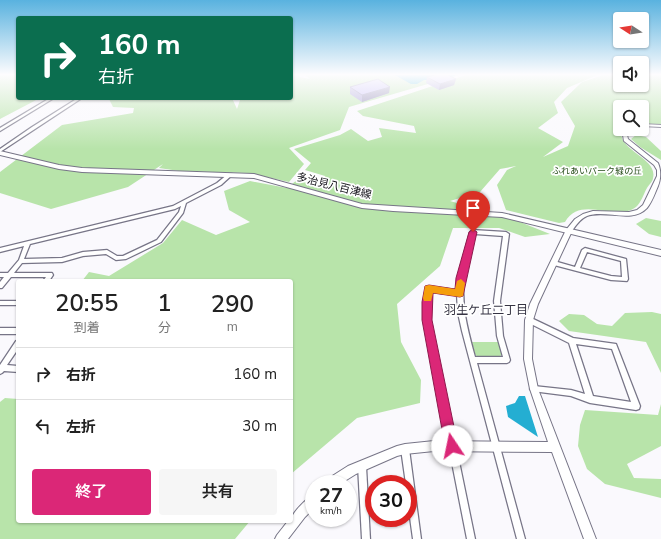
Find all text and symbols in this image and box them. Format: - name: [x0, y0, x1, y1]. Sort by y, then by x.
- north arrow: [613, 12, 649, 48]
- map controls: [613, 12, 649, 136]
- text: 160 m: [98, 26, 181, 64]
- icon: right: [32, 32, 84, 84]
- button: sound: [613, 56, 649, 92]
- text: 右折: [98, 65, 134, 89]
- button: search: [613, 100, 649, 136]
- park label: ふれあいパーク緑の丘: [552, 165, 642, 177]
- street label: 多治見八百津線: [295, 169, 373, 203]
- pin: [456, 191, 490, 232]
- icon: arrive: [462, 197, 484, 219]
- text: 20:55: [55, 287, 118, 319]
- text: 1: [157, 287, 172, 319]
- text: 290: [211, 288, 254, 320]
- district label: 羽生ケ丘二丁目: [444, 302, 528, 318]
- text: m: [227, 318, 238, 336]
- text: 到着: [74, 319, 100, 337]
- text: 分: [158, 319, 171, 337]
- icon: right: [32, 363, 54, 385]
- text: 160 m: [233, 364, 277, 384]
- text: 右折: [66, 365, 96, 385]
- icon: left: [32, 415, 54, 437]
- text: 30 m: [242, 416, 277, 436]
- text: 左折: [66, 417, 96, 437]
- position arrow: [431, 425, 473, 467]
- button: 終了: [32, 469, 151, 515]
- button: 共有: [159, 469, 277, 515]
- speed limit sign: 30: [365, 475, 417, 527]
- text: 27: [319, 482, 343, 509]
- text: km/h: [320, 504, 342, 518]

